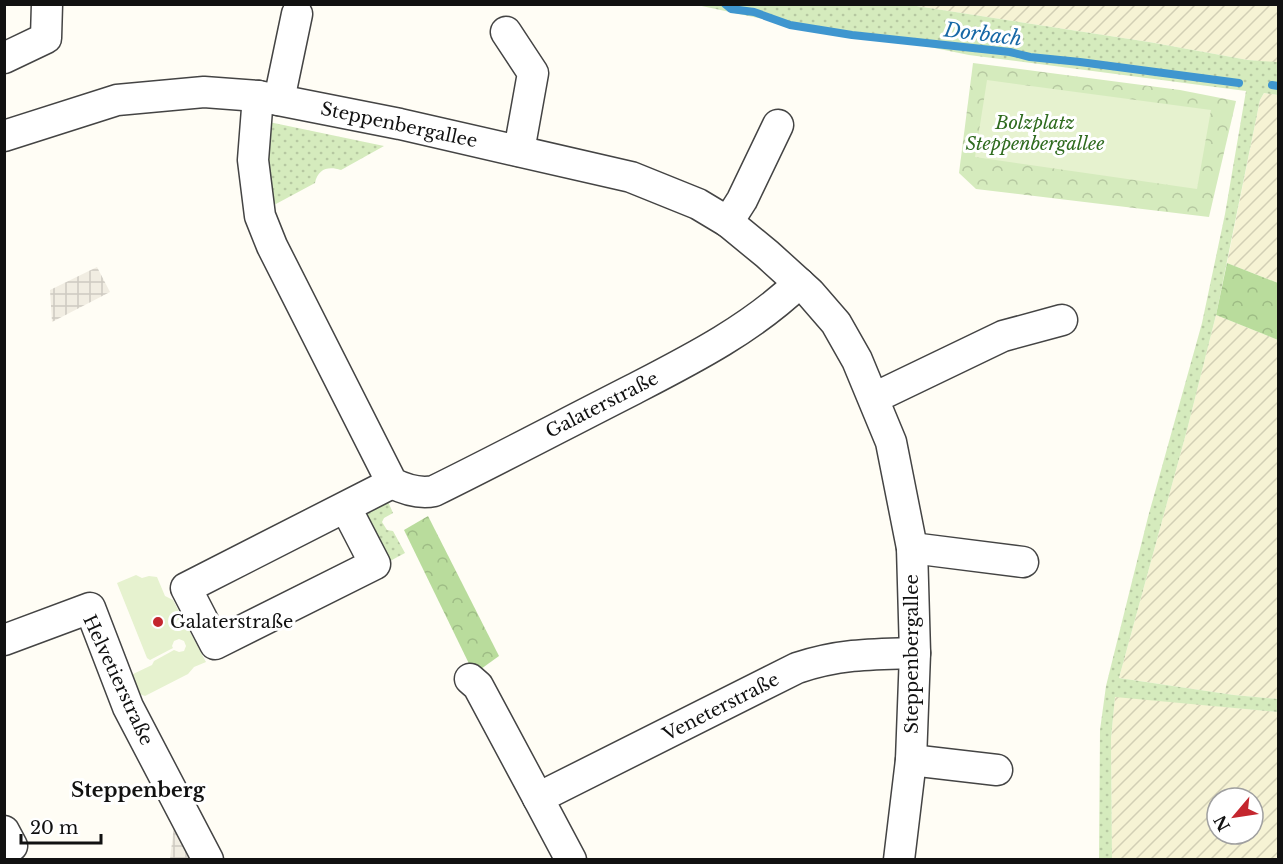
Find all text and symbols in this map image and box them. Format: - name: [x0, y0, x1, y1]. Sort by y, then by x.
- water label: Dorbach: [942, 17, 1023, 51]
- street label: Steppenbergallee: [319, 98, 479, 152]
- park label: Bolzplatz Steppenbergallee: [966, 112, 1104, 155]
- street label: Galaterstraße: [542, 367, 662, 443]
- street label: Steppenbergallee: [901, 574, 923, 734]
- street label: Helvetierstraße: [78, 611, 158, 749]
- place label: Galaterstraße: [170, 611, 293, 633]
- marker: Galaterstraße: [151, 615, 165, 629]
- street label: Veneterstraße: [658, 668, 783, 746]
- district label: Steppenberg: [71, 778, 206, 802]
- north arrow: [1205, 786, 1265, 846]
- scale bar: [21, 807, 100, 845]
- text: N: [1209, 812, 1234, 835]
- text: 20 m: [30, 817, 78, 839]

